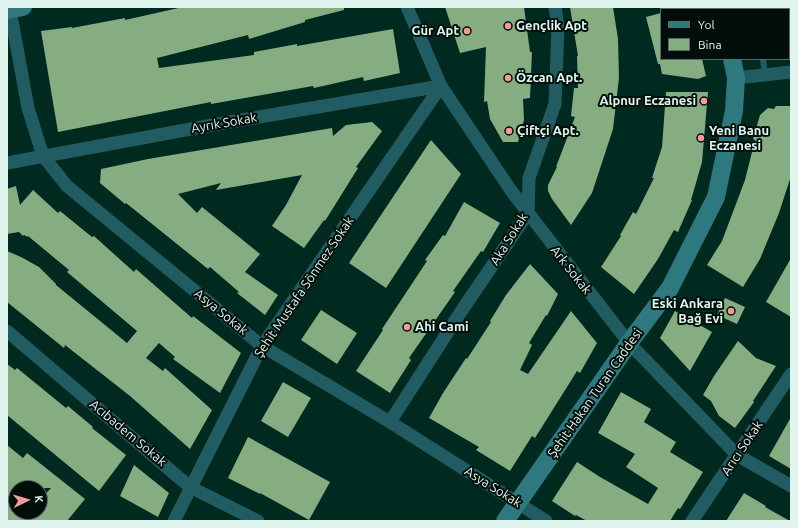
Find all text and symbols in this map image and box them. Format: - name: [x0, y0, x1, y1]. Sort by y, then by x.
- legend: [660, 8, 790, 60]
- place label: Gençlik Apt: [516, 18, 587, 34]
- text: Yol: [698, 18, 715, 31]
- marker: Gençlik Apt: [503, 21, 513, 31]
- place label: Gür Apt: [411, 23, 459, 39]
- marker: Gür Apt: [462, 26, 472, 36]
- text: Bina: [698, 38, 722, 51]
- place label: Özcan Apt.: [516, 70, 582, 86]
- marker: Özcan Apt.: [503, 73, 513, 83]
- place label: Alpnur Eczanesi: [599, 93, 696, 109]
- marker: Alpnur Eczanesi: [699, 96, 709, 106]
- street label: Ayrık Sokak: [190, 110, 258, 136]
- place label: Çiftçi Apt.: [517, 123, 579, 139]
- place label: Yeni Banu Eczanesi: [709, 123, 769, 154]
- marker: Çiftçi Apt.: [504, 126, 514, 136]
- marker: Yeni Banu Eczanesi: [696, 133, 706, 143]
- street label: Aka Sokak: [487, 210, 531, 268]
- street label: Şehit Mustafa Sönmez Sokak: [251, 214, 357, 360]
- street label: Ark Sokak: [547, 243, 595, 297]
- street label: Asya Sokak: [191, 286, 251, 338]
- place label: Eski Ankara Bağ Evi: [652, 296, 723, 327]
- marker: Eski Ankara Bağ Evi: [726, 306, 736, 316]
- place label: Ahi Cami: [415, 319, 469, 335]
- marker: Ahi Cami: [402, 322, 412, 332]
- street label: Şehit Hakan Turan Caddesi: [544, 325, 646, 461]
- street label: Acıbadem Sokak: [87, 396, 169, 470]
- street label: Arıcı Sokak: [718, 418, 766, 478]
- street label: Asya Sokak: [462, 463, 524, 511]
- north arrow: [8, 480, 48, 520]
- text: K: [33, 495, 45, 503]

